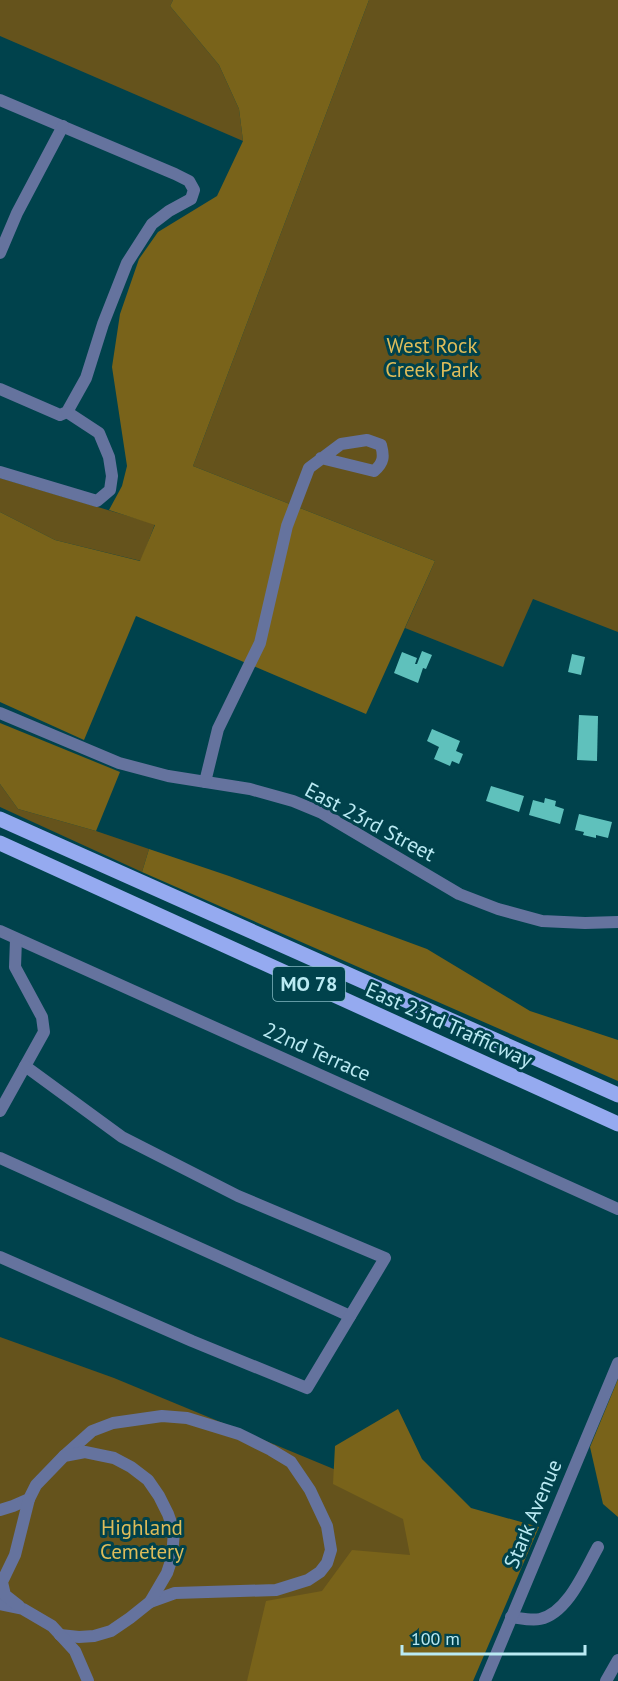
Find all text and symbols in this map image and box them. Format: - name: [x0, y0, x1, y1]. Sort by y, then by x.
- park label: West Rock Creek Park: [385, 332, 479, 383]
- street label: East 23rd Street: [300, 776, 440, 867]
- road number: MO 78: [273, 967, 345, 1001]
- street label: East 23rd Trafficway: [362, 976, 537, 1074]
- street label: 22nd Terrace: [259, 1016, 375, 1087]
- street label: Stark Avenue: [497, 1455, 568, 1572]
- park label: Highland Cemetery: [100, 1514, 184, 1565]
- scale bar: [402, 1618, 585, 1656]
- text: 100 m: [411, 1627, 460, 1650]

